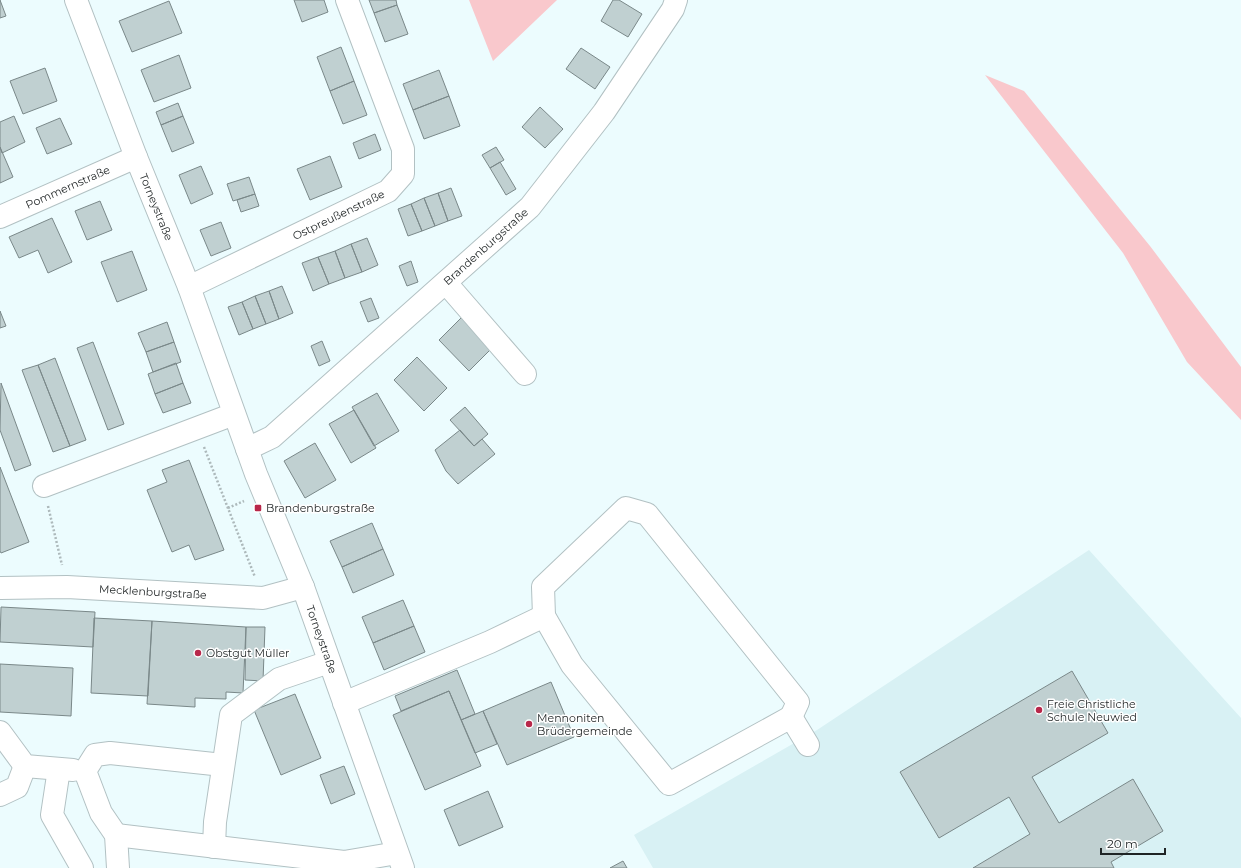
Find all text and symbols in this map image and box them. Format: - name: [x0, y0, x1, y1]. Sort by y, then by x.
- street label: Pommernstraße: [23, 162, 112, 212]
- street label: Torneystraße: [136, 171, 176, 243]
- street label: Ostpreußenstraße: [290, 187, 387, 243]
- street label: Brandenburgstraße: [440, 205, 531, 288]
- place label: Brandenburgstraße: [266, 501, 375, 515]
- marker: Brandenburgstraße: [253, 503, 263, 513]
- street label: Mecklenburgstraße: [99, 582, 207, 602]
- street label: Torneystraße: [303, 603, 340, 676]
- place label: Obstgut Müller: [206, 646, 289, 660]
- marker: Obstgut Müller: [193, 648, 203, 658]
- place label: Freie Christliche Schule Neuwied: [1047, 697, 1137, 724]
- marker: Freie Christliche Schule Neuwied: [1034, 705, 1044, 715]
- place label: Mennoniten Brüdergemeinde: [537, 711, 633, 738]
- marker: Mennoniten Brüdergemeinde: [524, 719, 534, 729]
- scale bar: [1101, 830, 1165, 856]
- text: 20 m: [1107, 836, 1138, 851]

